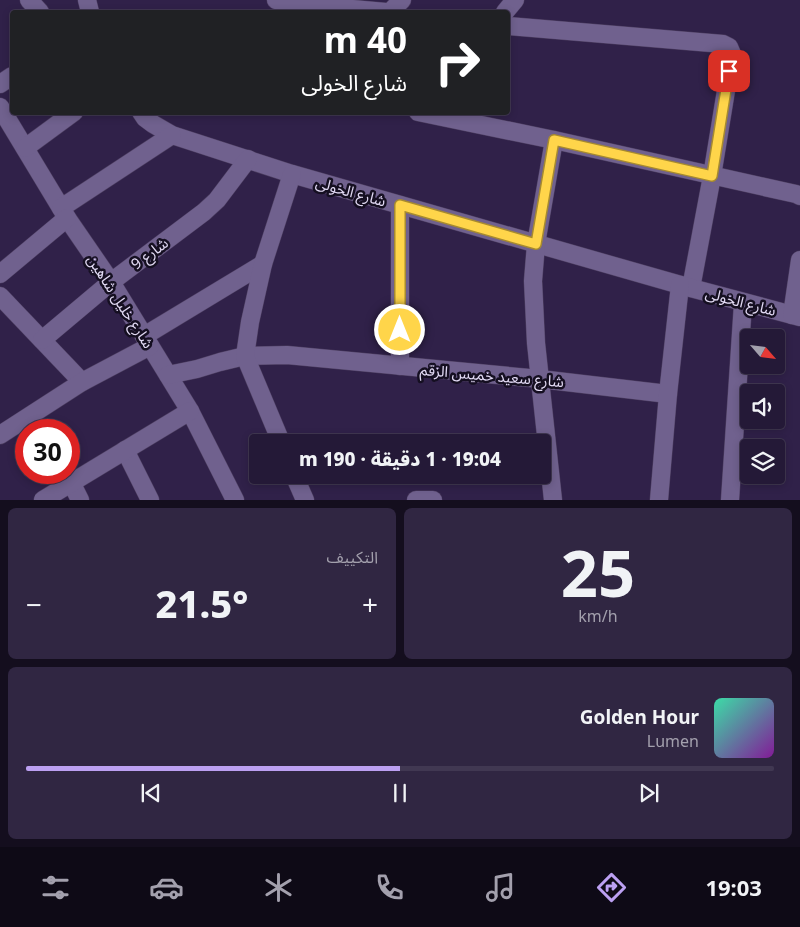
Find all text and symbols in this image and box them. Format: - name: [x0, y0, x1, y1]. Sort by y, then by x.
- text: 40 m: [324, 16, 407, 63]
- icon: right: [425, 30, 490, 95]
- pin: [708, 50, 750, 92]
- icon: arrive: [715, 57, 743, 85]
- text: شارع الخولى: [301, 67, 407, 97]
- street label: شارع الخولى: [313, 171, 389, 214]
- street label: شارع 9: [126, 232, 174, 276]
- street label: شارع خليل شاهين: [81, 250, 159, 354]
- street label: شارع الخولى: [703, 282, 779, 323]
- position arrow: [373, 303, 425, 355]
- north arrow: [740, 329, 785, 374]
- map controls: [740, 329, 785, 484]
- street label: شارع سعيد خميس الزقم: [419, 359, 565, 394]
- button: sound: [740, 384, 785, 429]
- speed limit sign: 30: [15, 419, 80, 484]
- button: layers: [740, 439, 785, 484]
- text: 19:04 · 1 دقيقة · 190 m: [299, 446, 501, 472]
- text: 25: [561, 528, 635, 616]
- text: التكييف: [326, 546, 378, 568]
- text: 21.5°: [156, 577, 248, 629]
- text: −: [26, 585, 42, 623]
- text: +: [362, 585, 378, 623]
- text: km/h: [578, 605, 618, 627]
- text: Golden Hour: [580, 704, 699, 730]
- text: Lumen: [647, 730, 699, 752]
- icon: previous: [137, 779, 165, 807]
- icon: pause: [386, 779, 414, 807]
- icon: next: [635, 779, 663, 807]
- icon: filters: [38, 870, 73, 905]
- icon: car: [149, 870, 184, 905]
- icon: climate: [261, 870, 296, 905]
- icon: phone: [372, 870, 407, 905]
- icon: music: [483, 870, 518, 905]
- icon: directions: [594, 870, 629, 905]
- text: 19:03: [705, 872, 762, 902]

